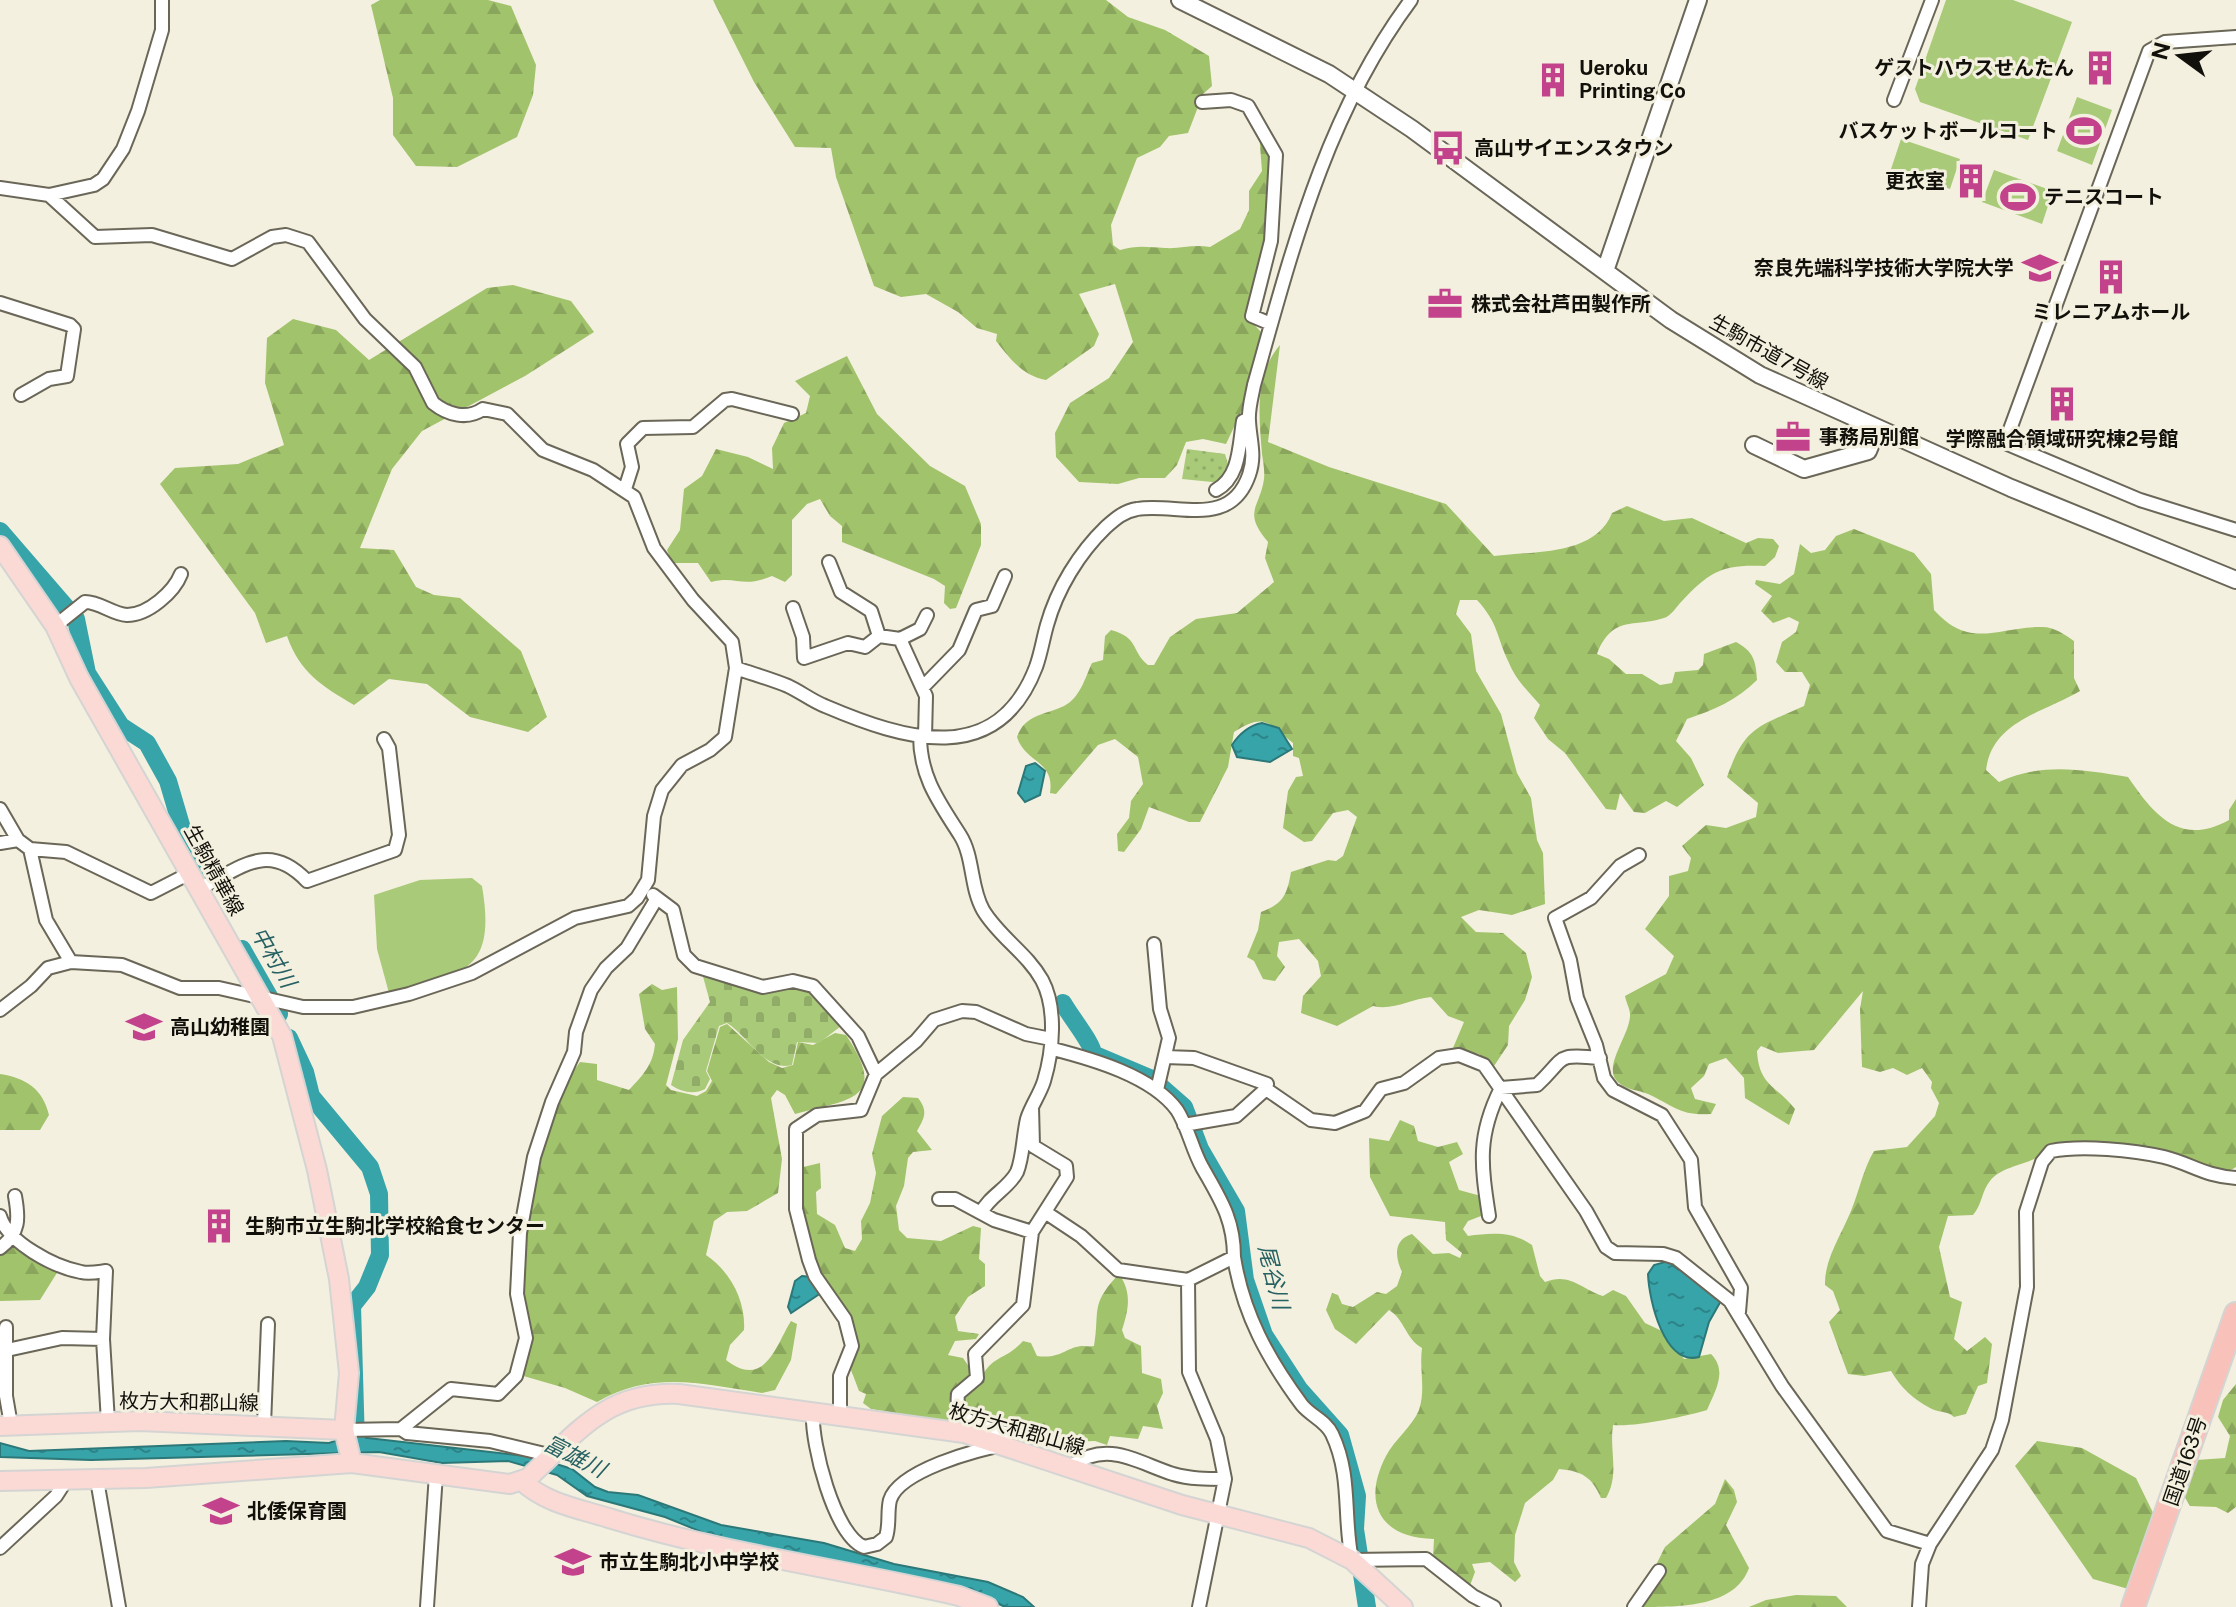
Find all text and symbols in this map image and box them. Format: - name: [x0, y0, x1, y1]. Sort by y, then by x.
- north arrow: [2140, 16, 2220, 96]
- text: N: [2146, 39, 2175, 63]
- building icon: ゲストハウスせんたん: [2081, 49, 2119, 87]
- place label: Ueroku Printing Co: [1579, 56, 1686, 103]
- place label: ゲストハウスせんたん: [1874, 56, 2074, 80]
- building icon: Ueroku Printing Co: [1534, 61, 1572, 99]
- sports icon: バスケットボールコート: [2065, 112, 2103, 150]
- place label: バスケットボールコート: [1838, 119, 2058, 143]
- bus stop icon: 高山サイエンスタウン: [1429, 129, 1467, 167]
- place label: 高山サイエンスタウン: [1474, 136, 1673, 160]
- building icon: 更衣室: [1952, 162, 1990, 200]
- place label: 更衣室: [1885, 169, 1945, 193]
- sports icon: テニスコート: [1999, 178, 2037, 216]
- place label: テニスコート: [2044, 185, 2164, 209]
- school or university icon: 奈良先端科学技術大学院大学: [2021, 249, 2059, 287]
- place label: 奈良先端科学技術大学院大学: [1754, 256, 2014, 280]
- building icon: ミレニアムホール: [2092, 258, 2130, 296]
- office icon: 株式会社芦田製作所: [1426, 285, 1464, 323]
- place label: 株式会社芦田製作所: [1471, 292, 1651, 316]
- place label: ミレニアムホール: [2032, 300, 2190, 324]
- street label: 生駒市道7号線: [1705, 310, 1833, 394]
- building icon: 学際融合領域研究棟2号館: [2043, 385, 2081, 423]
- office icon: 事務局別館: [1774, 418, 1812, 456]
- place label: 事務局別館: [1819, 425, 1919, 449]
- place label: 学際融合領域研究棟2号館: [1946, 427, 2178, 451]
- street label: 生駒精華線: [179, 820, 249, 920]
- water label: 中村川: [246, 922, 303, 994]
- school or university icon: 高山幼稚園: [125, 1008, 163, 1046]
- place label: 高山幼稚園: [170, 1015, 270, 1039]
- building icon: 生駒市立生駒北学校給食センター: [200, 1207, 238, 1245]
- place label: 生駒市立生駒北学校給食センター: [245, 1214, 545, 1238]
- water label: 尾谷川: [1253, 1242, 1295, 1314]
- street label: 枚方大和郡山線: [119, 1389, 259, 1415]
- street label: 枚方大和郡山線: [946, 1398, 1088, 1460]
- street label: 国道163号: [2159, 1413, 2211, 1509]
- water label: 富雄川: [540, 1429, 612, 1483]
- school or university icon: 北倭保育園: [202, 1492, 240, 1530]
- place label: 北倭保育園: [247, 1499, 347, 1523]
- school or university icon: 市立生駒北小中学校: [554, 1543, 592, 1581]
- place label: 市立生駒北小中学校: [599, 1550, 779, 1574]

